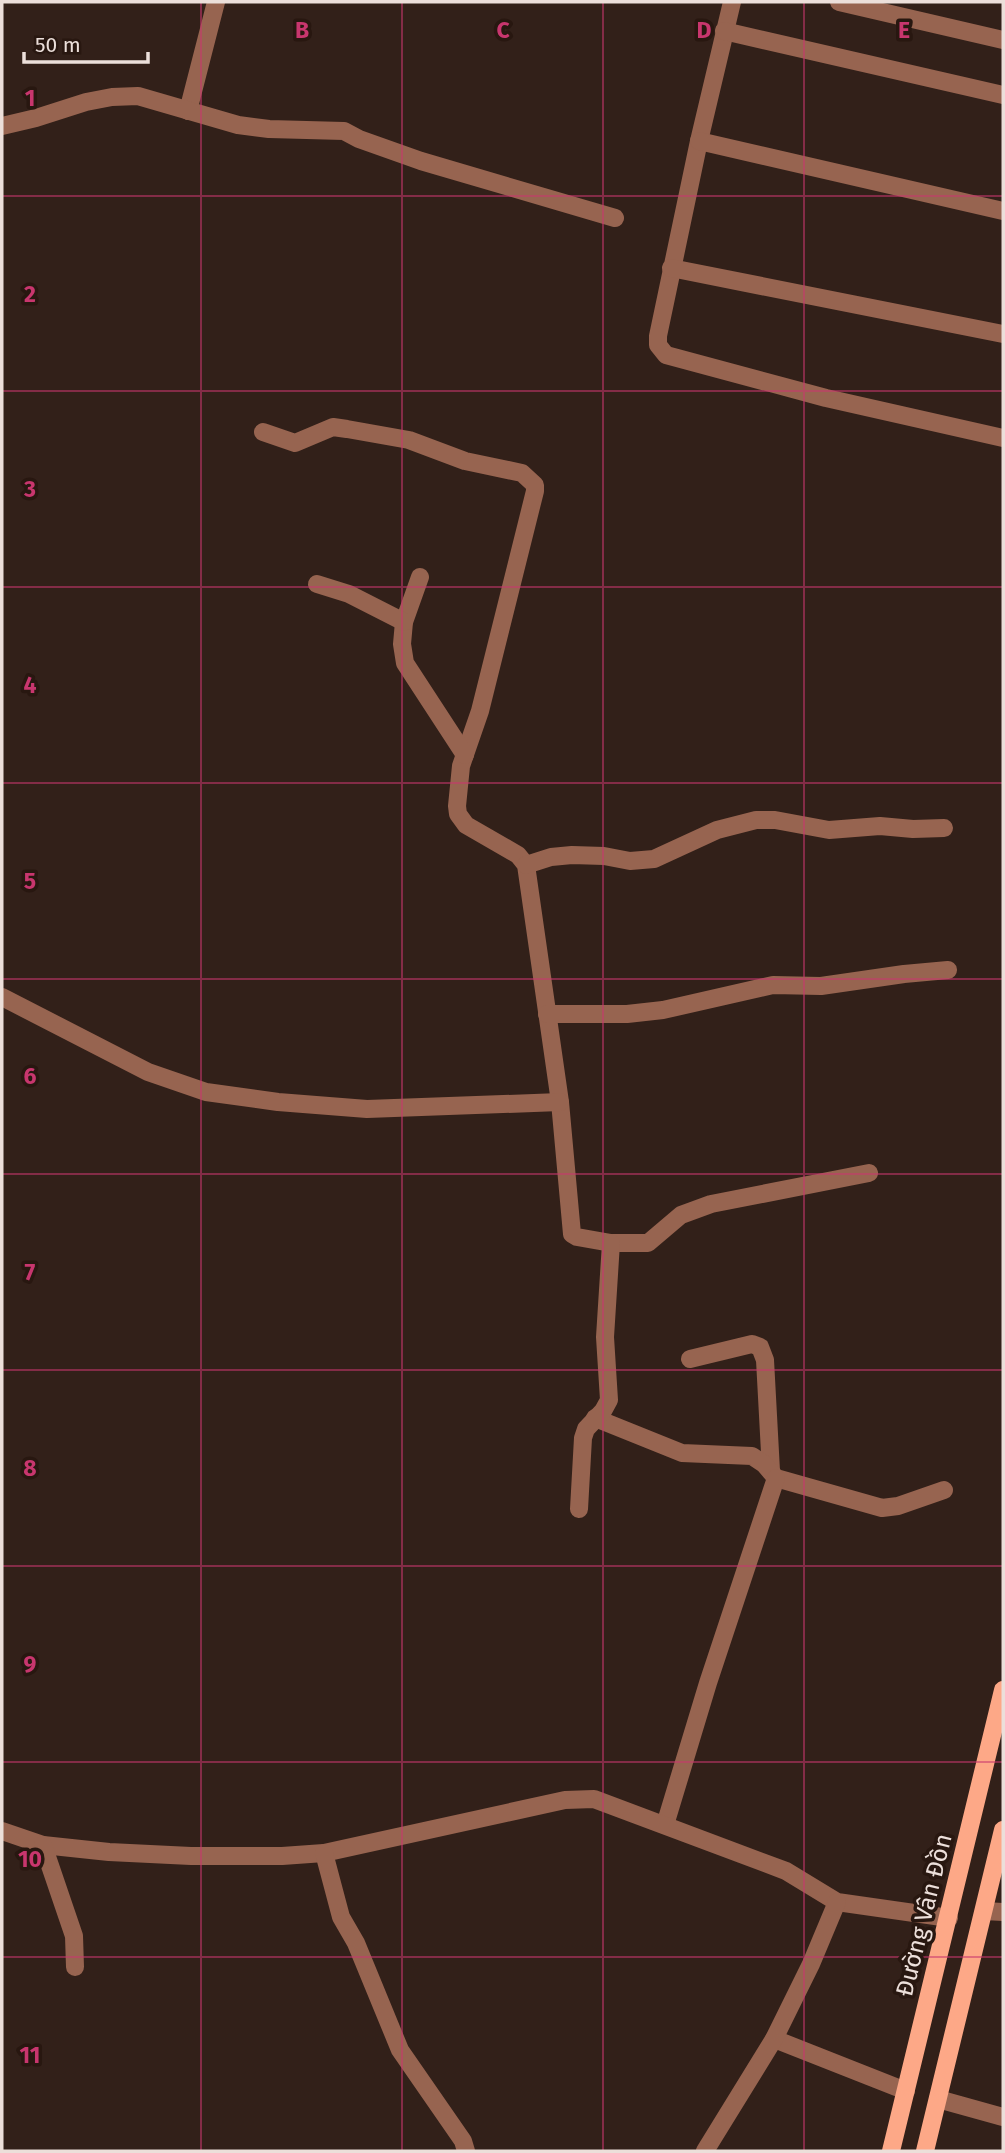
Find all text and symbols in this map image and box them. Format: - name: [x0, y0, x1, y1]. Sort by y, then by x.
- text: B: [295, 16, 309, 44]
- text: C: [496, 16, 510, 44]
- text: D: [697, 16, 712, 44]
- text: E: [898, 16, 910, 44]
- scale bar: [24, 21, 149, 65]
- text: 50 m: [35, 32, 81, 58]
- text: 1: [25, 84, 35, 112]
- text: 2: [24, 280, 36, 308]
- text: 3: [23, 475, 36, 503]
- text: 4: [24, 671, 37, 699]
- text: 5: [24, 867, 36, 895]
- text: 6: [24, 1062, 37, 1090]
- text: 7: [25, 1258, 36, 1286]
- text: 8: [23, 1454, 37, 1482]
- text: 9: [24, 1650, 37, 1678]
- street label: Đường Vân Đồn: [890, 1831, 958, 1999]
- text: 10: [18, 1845, 42, 1873]
- text: 11: [20, 2041, 40, 2069]

